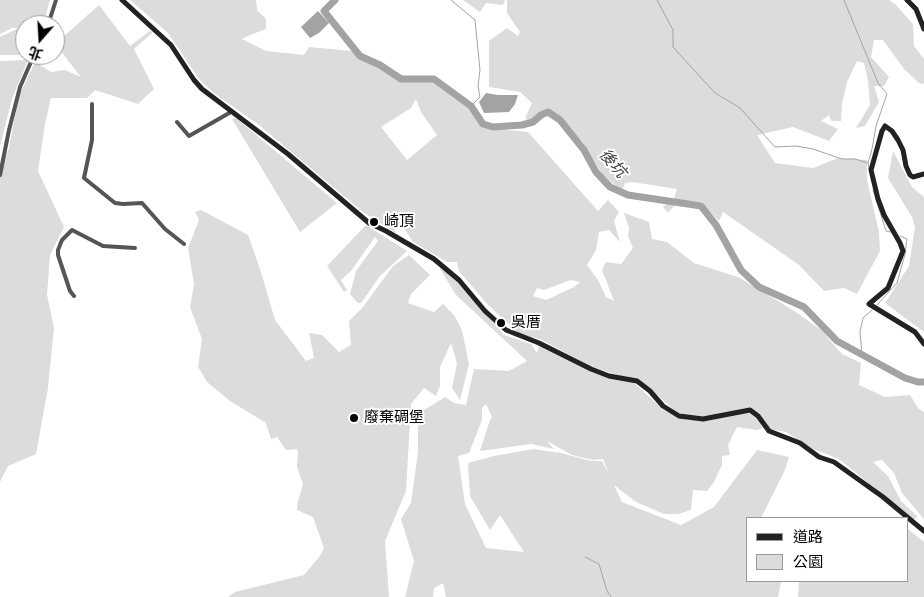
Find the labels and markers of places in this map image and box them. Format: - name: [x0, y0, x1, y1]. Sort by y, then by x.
- place label: 崎頂: [384, 213, 414, 231]
- marker: 崎頂: [368, 216, 380, 228]
- place label: 吳厝: [511, 314, 541, 332]
- marker: 吳厝: [495, 317, 507, 329]
- place label: 廢棄碉堡: [364, 409, 424, 427]
- marker: 廢棄碉堡: [348, 412, 360, 424]

